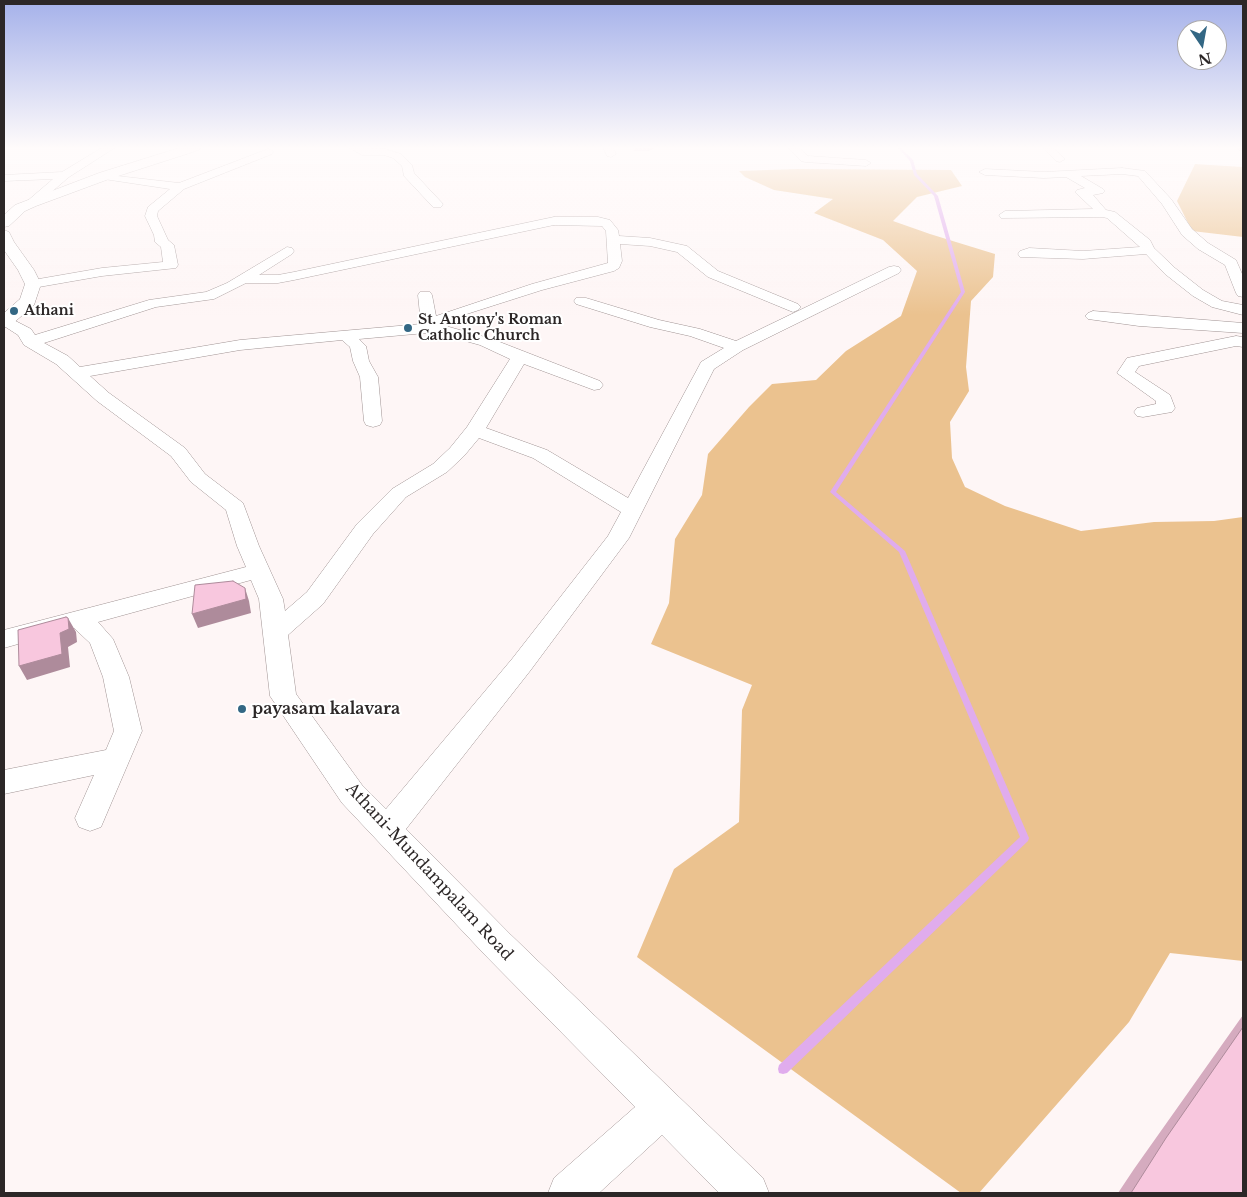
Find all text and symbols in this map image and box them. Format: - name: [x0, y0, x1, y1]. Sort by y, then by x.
- north arrow: [1177, 20, 1227, 70]
- text: N: [1197, 49, 1213, 69]
- place label: Athani: [24, 303, 74, 319]
- marker: Athani: [8, 305, 20, 317]
- place label: St. Antony's Roman Catholic Church: [418, 312, 562, 344]
- marker: St. Antony's Roman Catholic Church: [402, 322, 414, 334]
- place label: payasam kalavara: [252, 699, 400, 719]
- marker: payasam kalavara: [236, 703, 248, 715]
- street label: Athani-Mundampalam Road: [342, 779, 516, 965]

